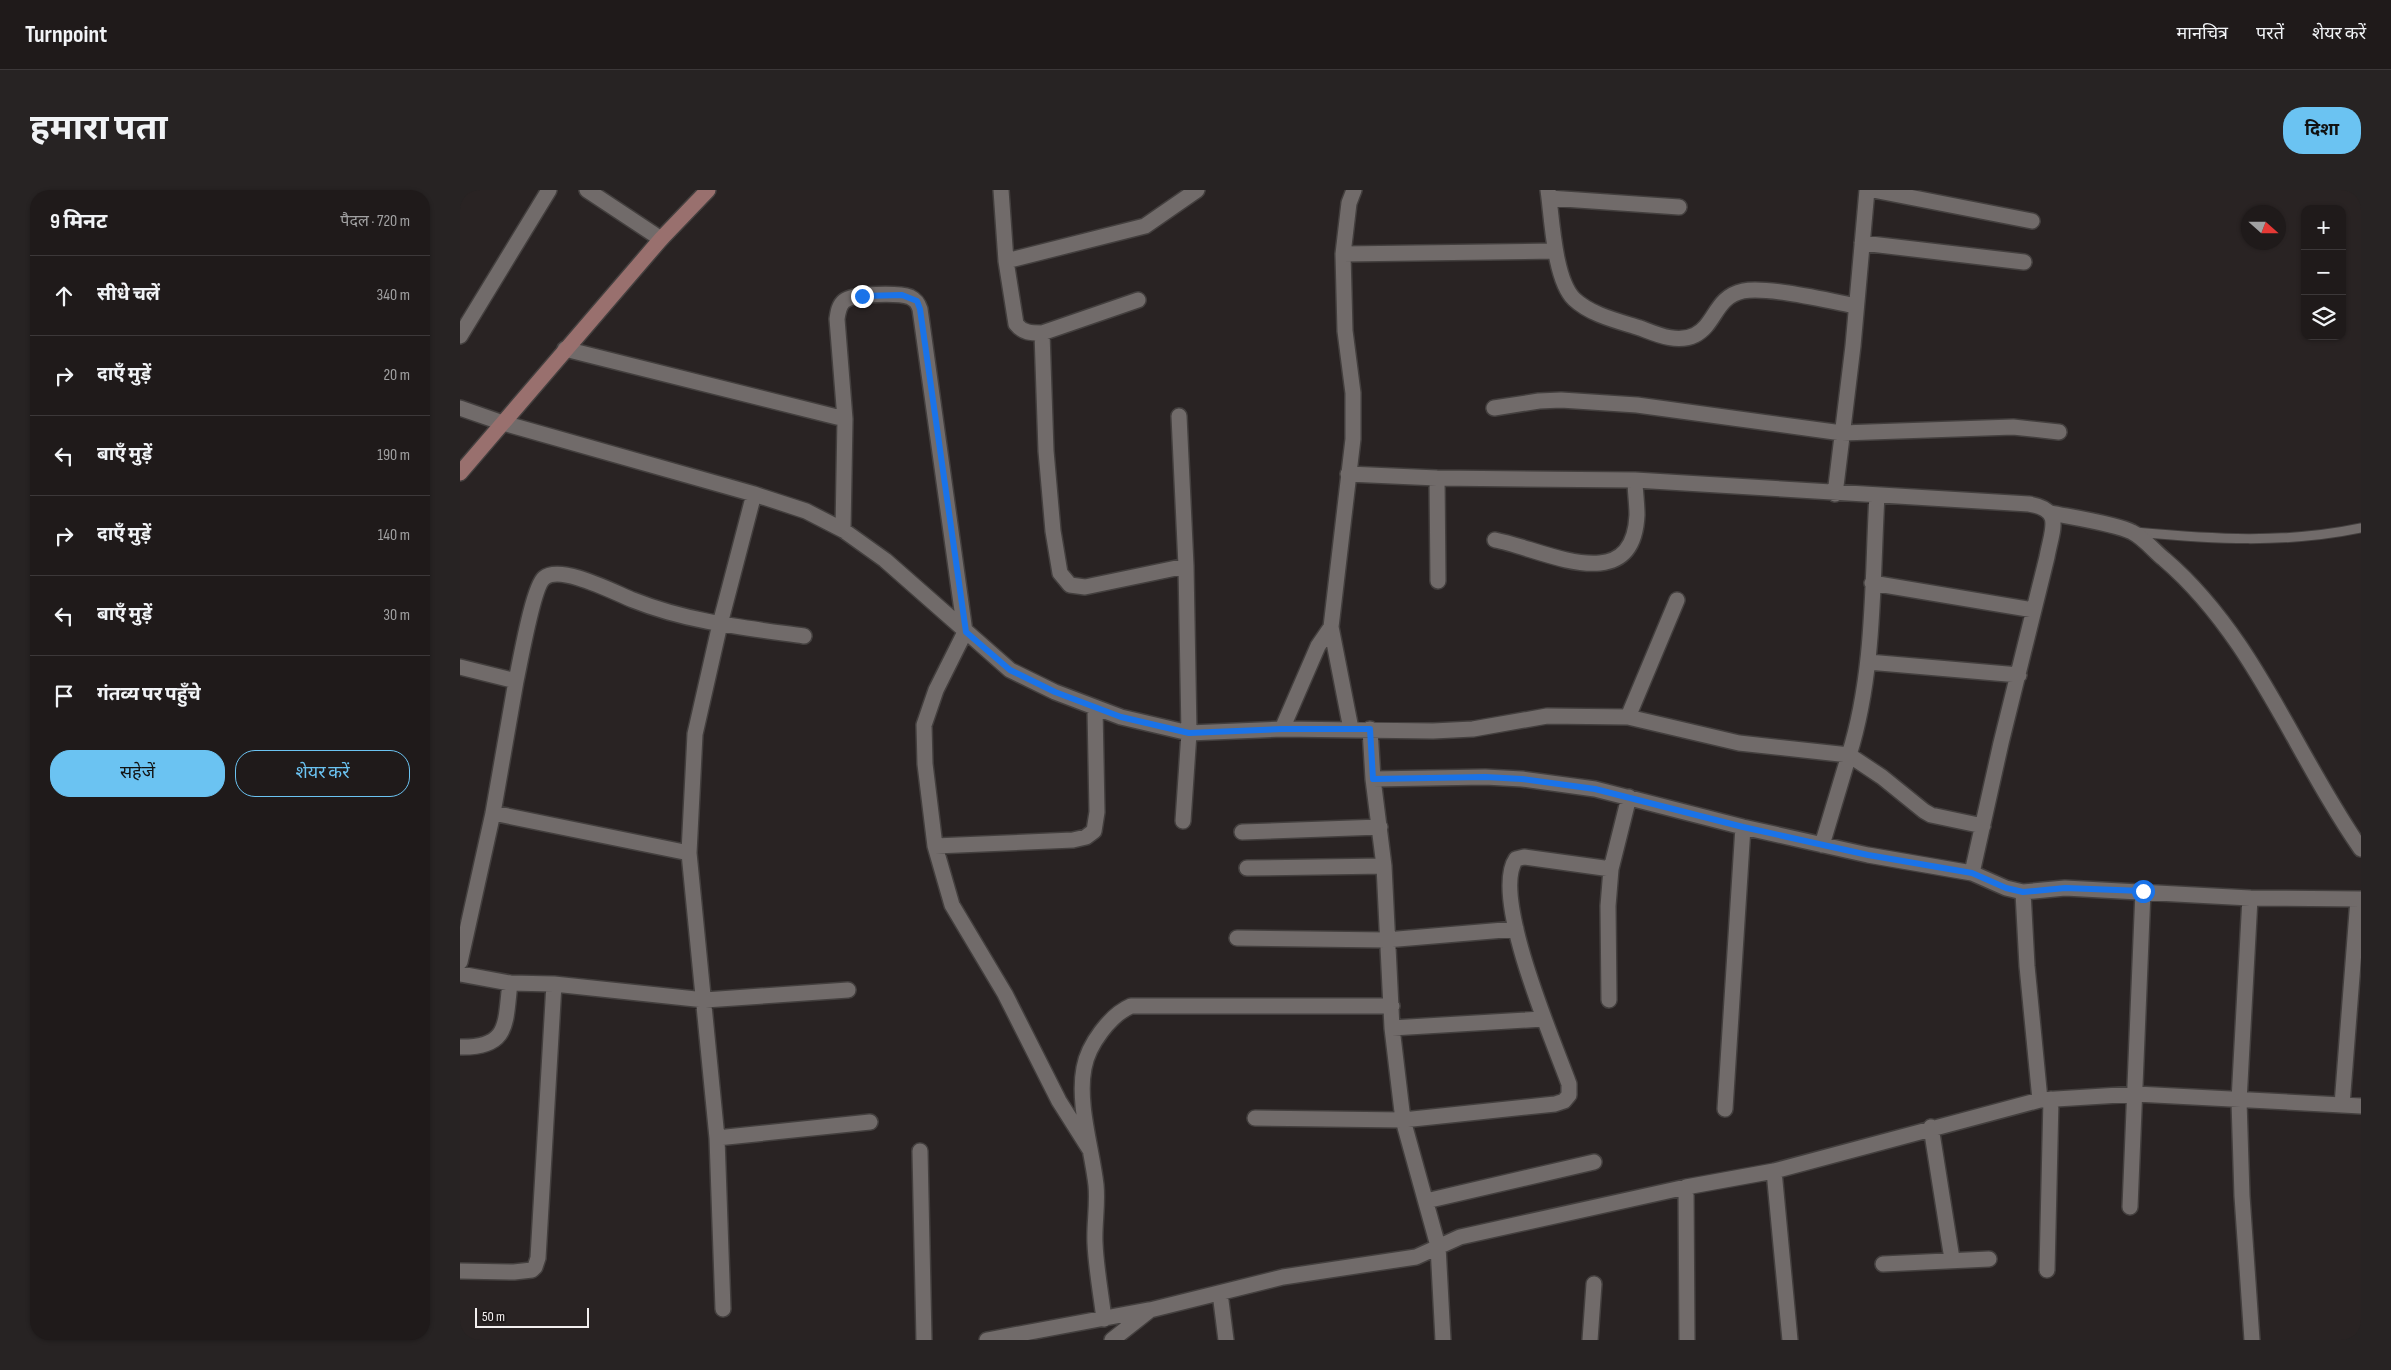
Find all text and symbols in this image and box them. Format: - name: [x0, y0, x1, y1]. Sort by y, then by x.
- text: Turnpoint: [25, 20, 107, 49]
- text: मानचित्र: [2177, 23, 2228, 44]
- text: परतें: [2256, 23, 2284, 44]
- text: शेयर करें: [2312, 23, 2366, 44]
- text: हमारा पता: [30, 107, 168, 150]
- button: दिशा: [2283, 107, 2361, 154]
- north arrow: [2241, 205, 2286, 250]
- map controls: [2301, 205, 2346, 340]
- button: +: [2301, 205, 2346, 250]
- text: 9 मिनट: [50, 209, 107, 234]
- text: पैदल · 720 m: [340, 212, 410, 231]
- button: −: [2301, 250, 2346, 295]
- icon: ahead: [50, 282, 78, 310]
- text: सीधे चलें: [97, 283, 160, 306]
- route end: [851, 285, 874, 308]
- text: 340 m: [377, 286, 410, 305]
- button: layers: [2301, 295, 2346, 340]
- icon: right: [50, 362, 78, 390]
- text: दाएँ मुड़ें: [97, 363, 151, 386]
- text: 20 m: [383, 366, 410, 385]
- icon: left: [50, 442, 78, 470]
- text: बाएँ मुड़ें: [97, 443, 152, 466]
- text: 190 m: [377, 446, 410, 465]
- icon: right: [50, 522, 78, 550]
- text: दाएँ मुड़ें: [97, 523, 151, 546]
- text: 140 m: [378, 526, 410, 545]
- icon: left: [50, 602, 78, 630]
- text: बाएँ मुड़ें: [97, 603, 152, 626]
- text: 30 m: [383, 606, 410, 625]
- icon: arrive: [50, 682, 78, 710]
- text: गंतव्य पर पहुँचे: [97, 683, 201, 706]
- button: सहेजें: [50, 750, 225, 797]
- button: शेयर करें: [235, 750, 410, 797]
- route start: [2132, 880, 2155, 903]
- scale bar: [475, 1305, 589, 1328]
- text: 50 m: [482, 1308, 505, 1325]

